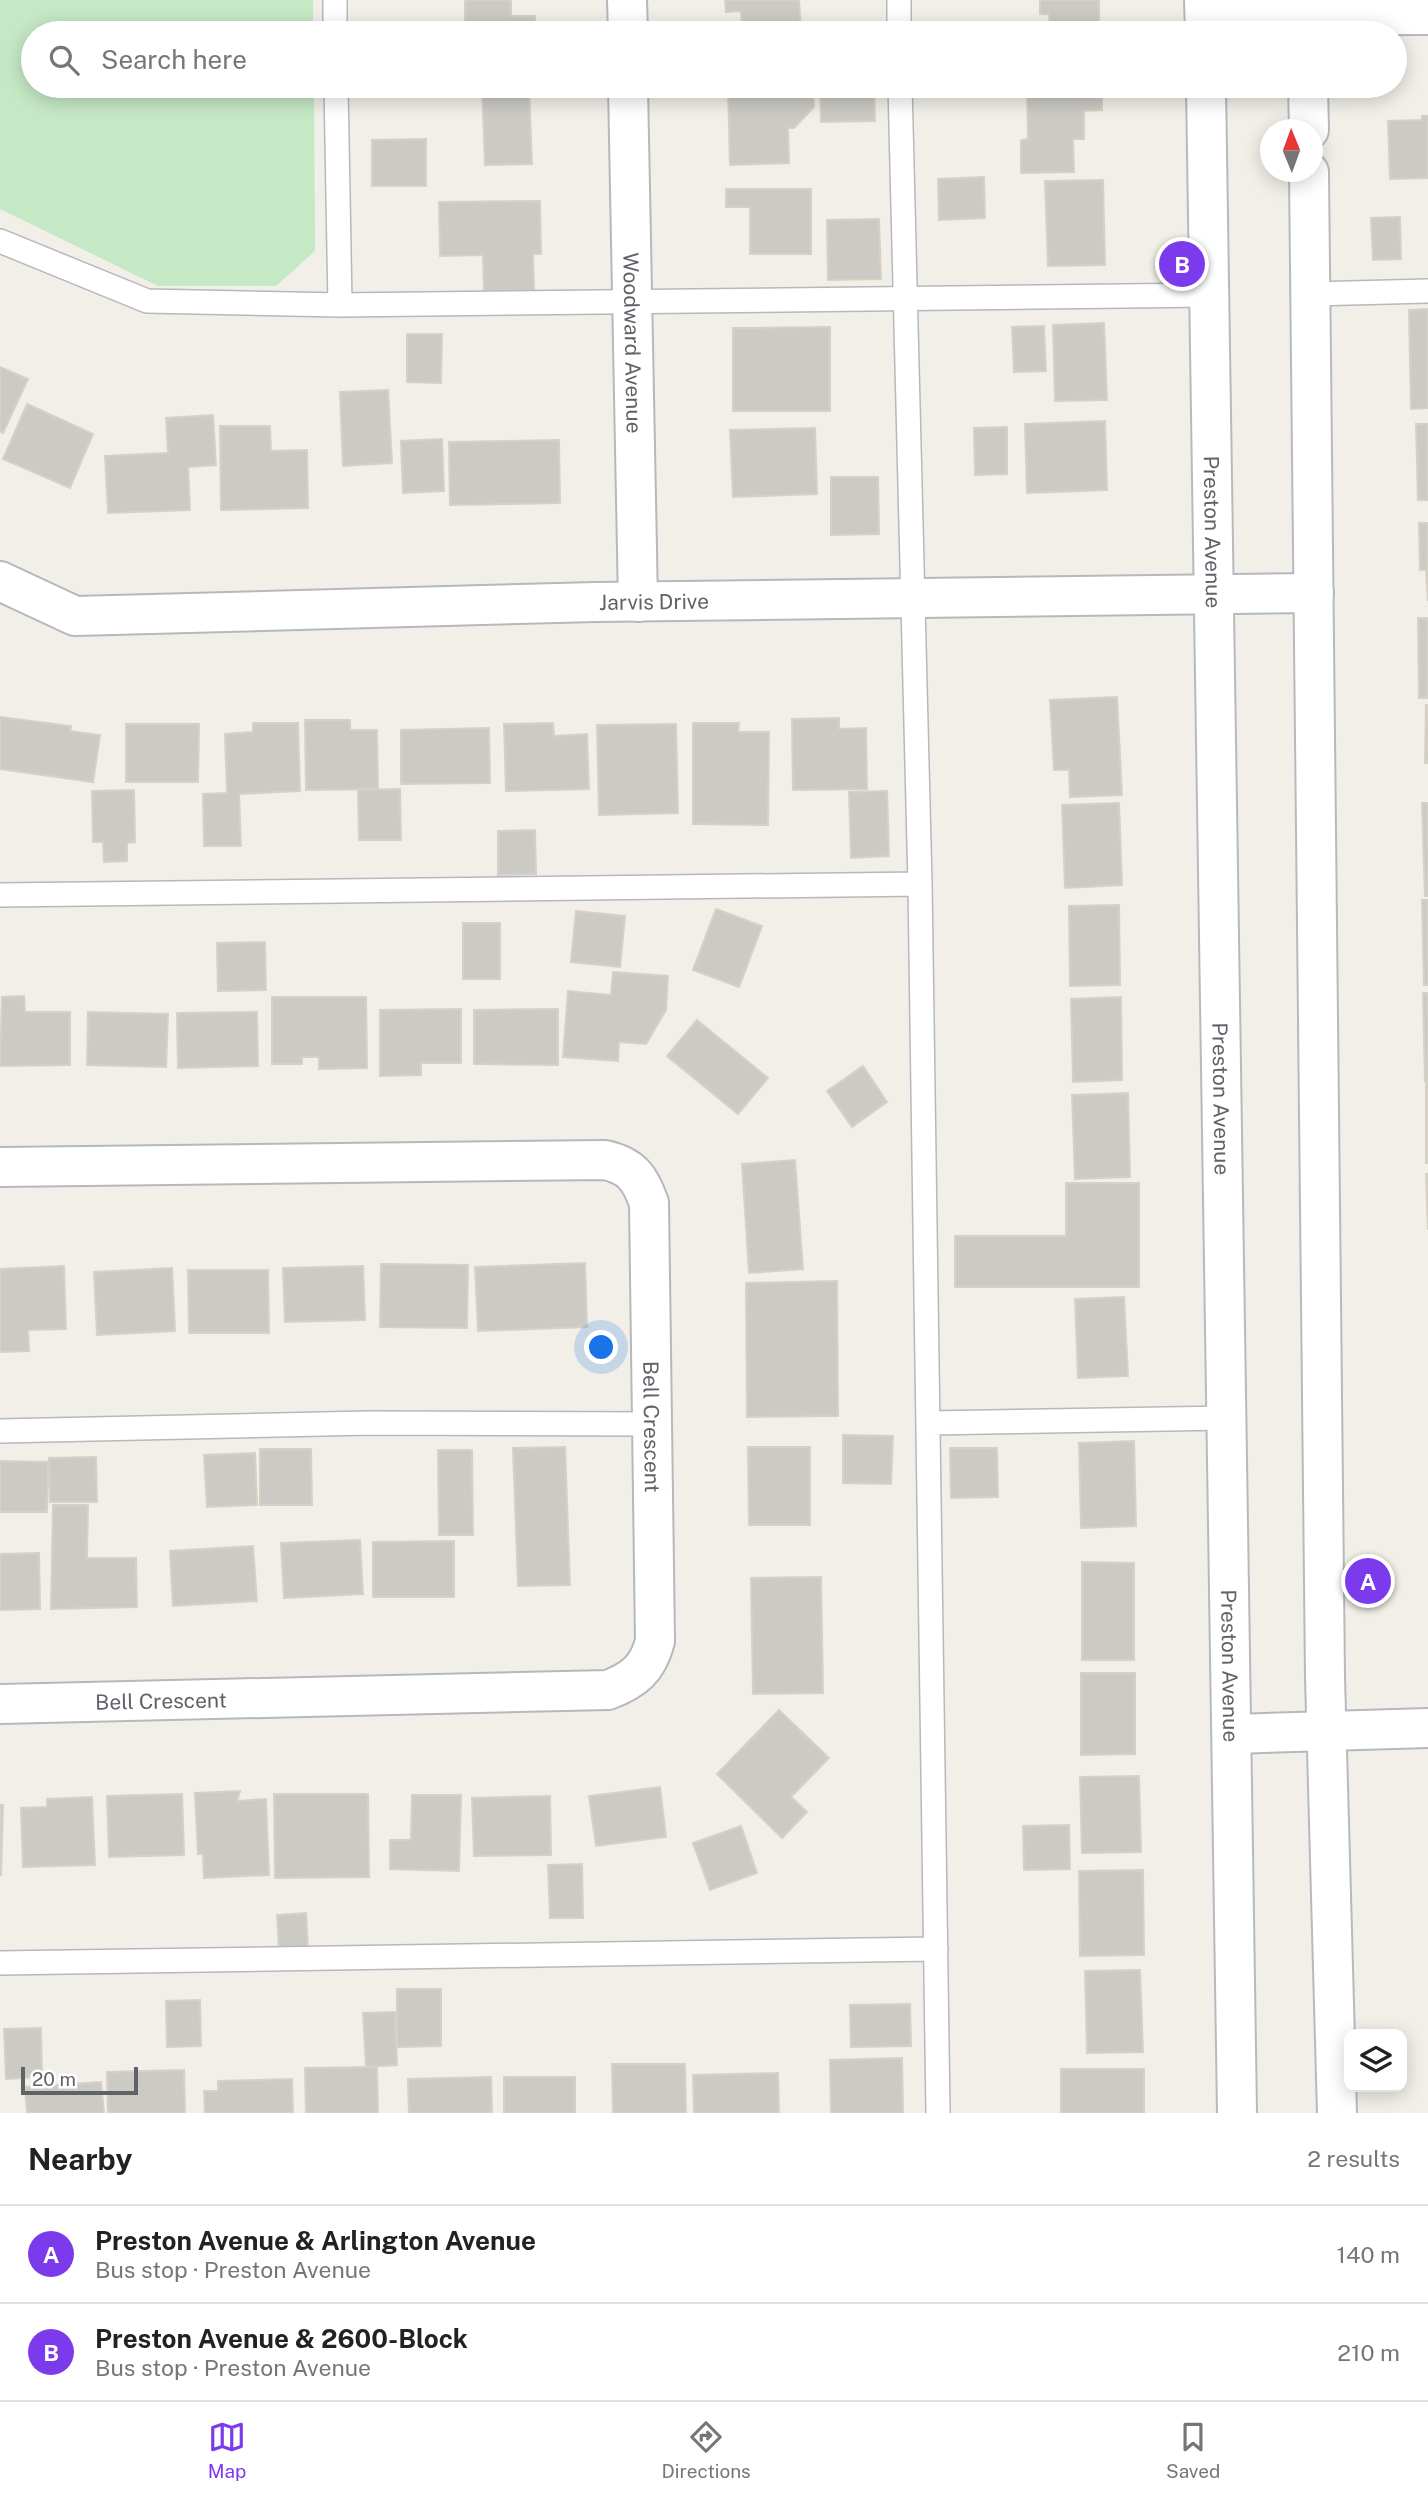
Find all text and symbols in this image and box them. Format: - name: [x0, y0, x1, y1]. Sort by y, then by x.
- search box: [21, 21, 1407, 98]
- icon: search: [45, 41, 83, 79]
- text: Search here: [101, 44, 247, 75]
- north arrow: [1260, 119, 1323, 182]
- pin: B: [1159, 238, 1205, 290]
- street label: Woodward Avenue: [619, 252, 647, 434]
- street label: Preston Avenue: [1199, 455, 1226, 609]
- street label: Jarvis Drive: [599, 588, 709, 614]
- street label: Preston Avenue: [1208, 1022, 1235, 1175]
- your location: [584, 1330, 618, 1364]
- street label: Bell Crescent: [639, 1361, 665, 1493]
- pin: A: [1345, 1555, 1391, 1607]
- street label: Preston Avenue: [1216, 1589, 1244, 1742]
- street label: Bell Crescent: [95, 1687, 227, 1715]
- map controls: [1344, 2029, 1407, 2092]
- button: layers: [1344, 2029, 1407, 2092]
- scale bar: [21, 2064, 138, 2096]
- text: 20 m: [32, 2068, 76, 2090]
- text: Nearby: [28, 2141, 132, 2177]
- text: 2 results: [1307, 2145, 1400, 2172]
- text: Preston Avenue & Arlington Avenue: [95, 2225, 536, 2256]
- text: A: [43, 2241, 59, 2268]
- text: 140 m: [1337, 2241, 1400, 2268]
- text: Bus stop · Preston Avenue: [95, 2256, 371, 2283]
- text: Preston Avenue & 2600-Block: [95, 2323, 468, 2354]
- text: B: [43, 2339, 59, 2366]
- text: 210 m: [1337, 2339, 1400, 2366]
- text: Bus stop · Preston Avenue: [95, 2354, 371, 2381]
- tab: Map: [208, 2418, 246, 2482]
- tab: Directions: [661, 2418, 751, 2482]
- tab: Saved: [1166, 2418, 1220, 2482]

